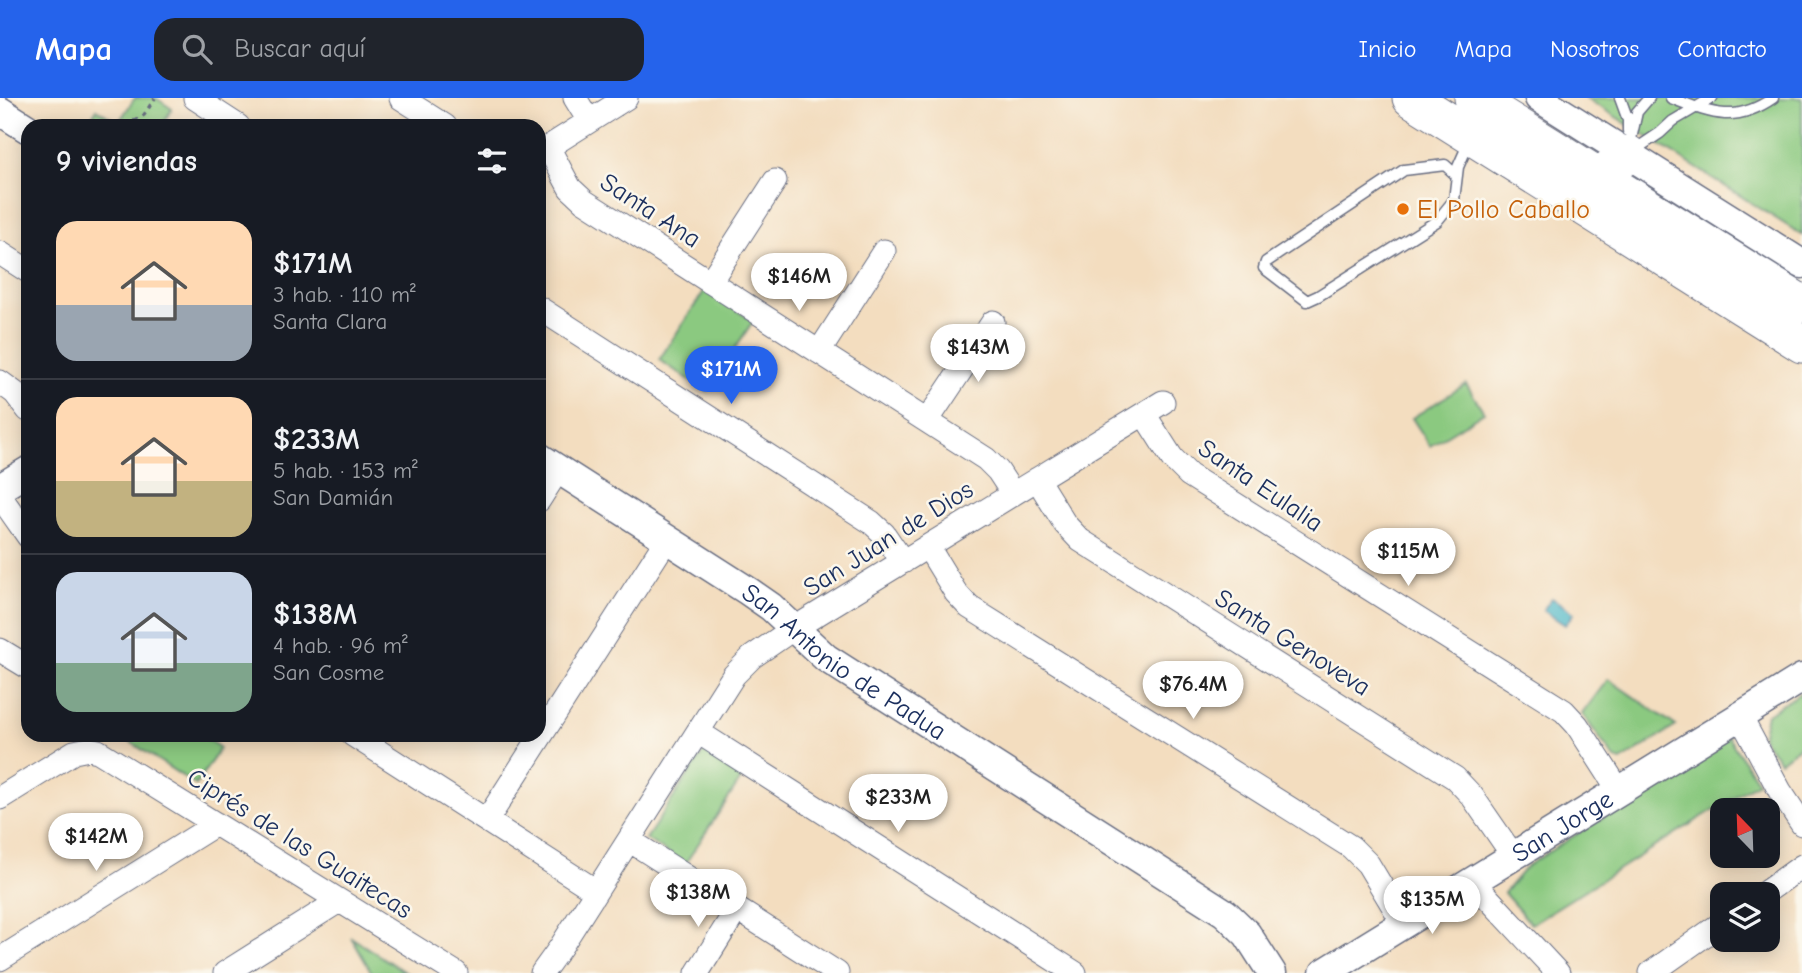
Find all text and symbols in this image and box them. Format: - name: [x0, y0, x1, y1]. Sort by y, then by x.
- search box: [154, 18, 644, 81]
- text: Mapa: [35, 30, 112, 68]
- icon: search: [178, 30, 216, 68]
- text: Buscar aquí: [234, 34, 365, 64]
- text: Inicio: [1359, 35, 1416, 63]
- text: Mapa: [1454, 35, 1512, 63]
- text: Nosotros: [1550, 35, 1639, 63]
- text: Contacto: [1677, 35, 1767, 63]
- icon: filters: [473, 142, 511, 180]
- text: 9 viviendas: [56, 144, 197, 179]
- street label: Santa Ana: [595, 167, 706, 254]
- place label: El Pollo Caballo: [1417, 195, 1590, 225]
- marker: El Pollo Caballo: [1395, 201, 1411, 217]
- text: $171M: [273, 246, 352, 281]
- icon: home: [112, 249, 196, 333]
- pin: $146M: [750, 254, 848, 313]
- text: $146M: [767, 262, 831, 289]
- text: 3 hab. · 110 m²: [273, 281, 416, 308]
- text: Santa Clara: [273, 308, 387, 335]
- pin: $143M: [929, 324, 1027, 384]
- text: $143M: [946, 333, 1010, 360]
- pin: $171M: [682, 346, 780, 406]
- text: $171M: [701, 355, 761, 382]
- text: $233M: [273, 422, 360, 457]
- icon: home: [112, 425, 196, 509]
- street label: Santa Eulalia: [1192, 433, 1329, 539]
- text: 5 hab. · 153 m²: [273, 457, 418, 484]
- street label: San Juan de Dios: [798, 475, 979, 603]
- text: San Damián: [273, 484, 393, 511]
- pin: $115M: [1359, 528, 1457, 588]
- text: $115M: [1377, 537, 1439, 564]
- street label: San Antonio de Padua: [736, 578, 951, 747]
- street label: Santa Genoveva: [1209, 583, 1376, 703]
- text: $138M: [273, 597, 357, 632]
- icon: home: [112, 600, 196, 684]
- text: 4 hab. · 96 m²: [273, 632, 408, 659]
- text: San Cosme: [273, 659, 384, 686]
- pin: $76.4M: [1136, 662, 1250, 721]
- text: $76.4M: [1159, 670, 1227, 697]
- street label: Ciprés de las Guaitecas: [181, 762, 417, 925]
- pin: $233M: [849, 774, 947, 834]
- text: $233M: [865, 783, 931, 810]
- street label: San Jorge: [1507, 784, 1619, 869]
- north arrow: [1710, 798, 1780, 868]
- map controls: [1710, 798, 1780, 952]
- pin: $142M: [47, 814, 145, 873]
- text: $142M: [64, 822, 128, 849]
- pin: $138M: [649, 870, 747, 929]
- pin: $135M: [1383, 876, 1481, 936]
- text: $138M: [666, 878, 730, 905]
- button: layers: [1710, 882, 1780, 952]
- text: $135M: [1400, 885, 1464, 912]

